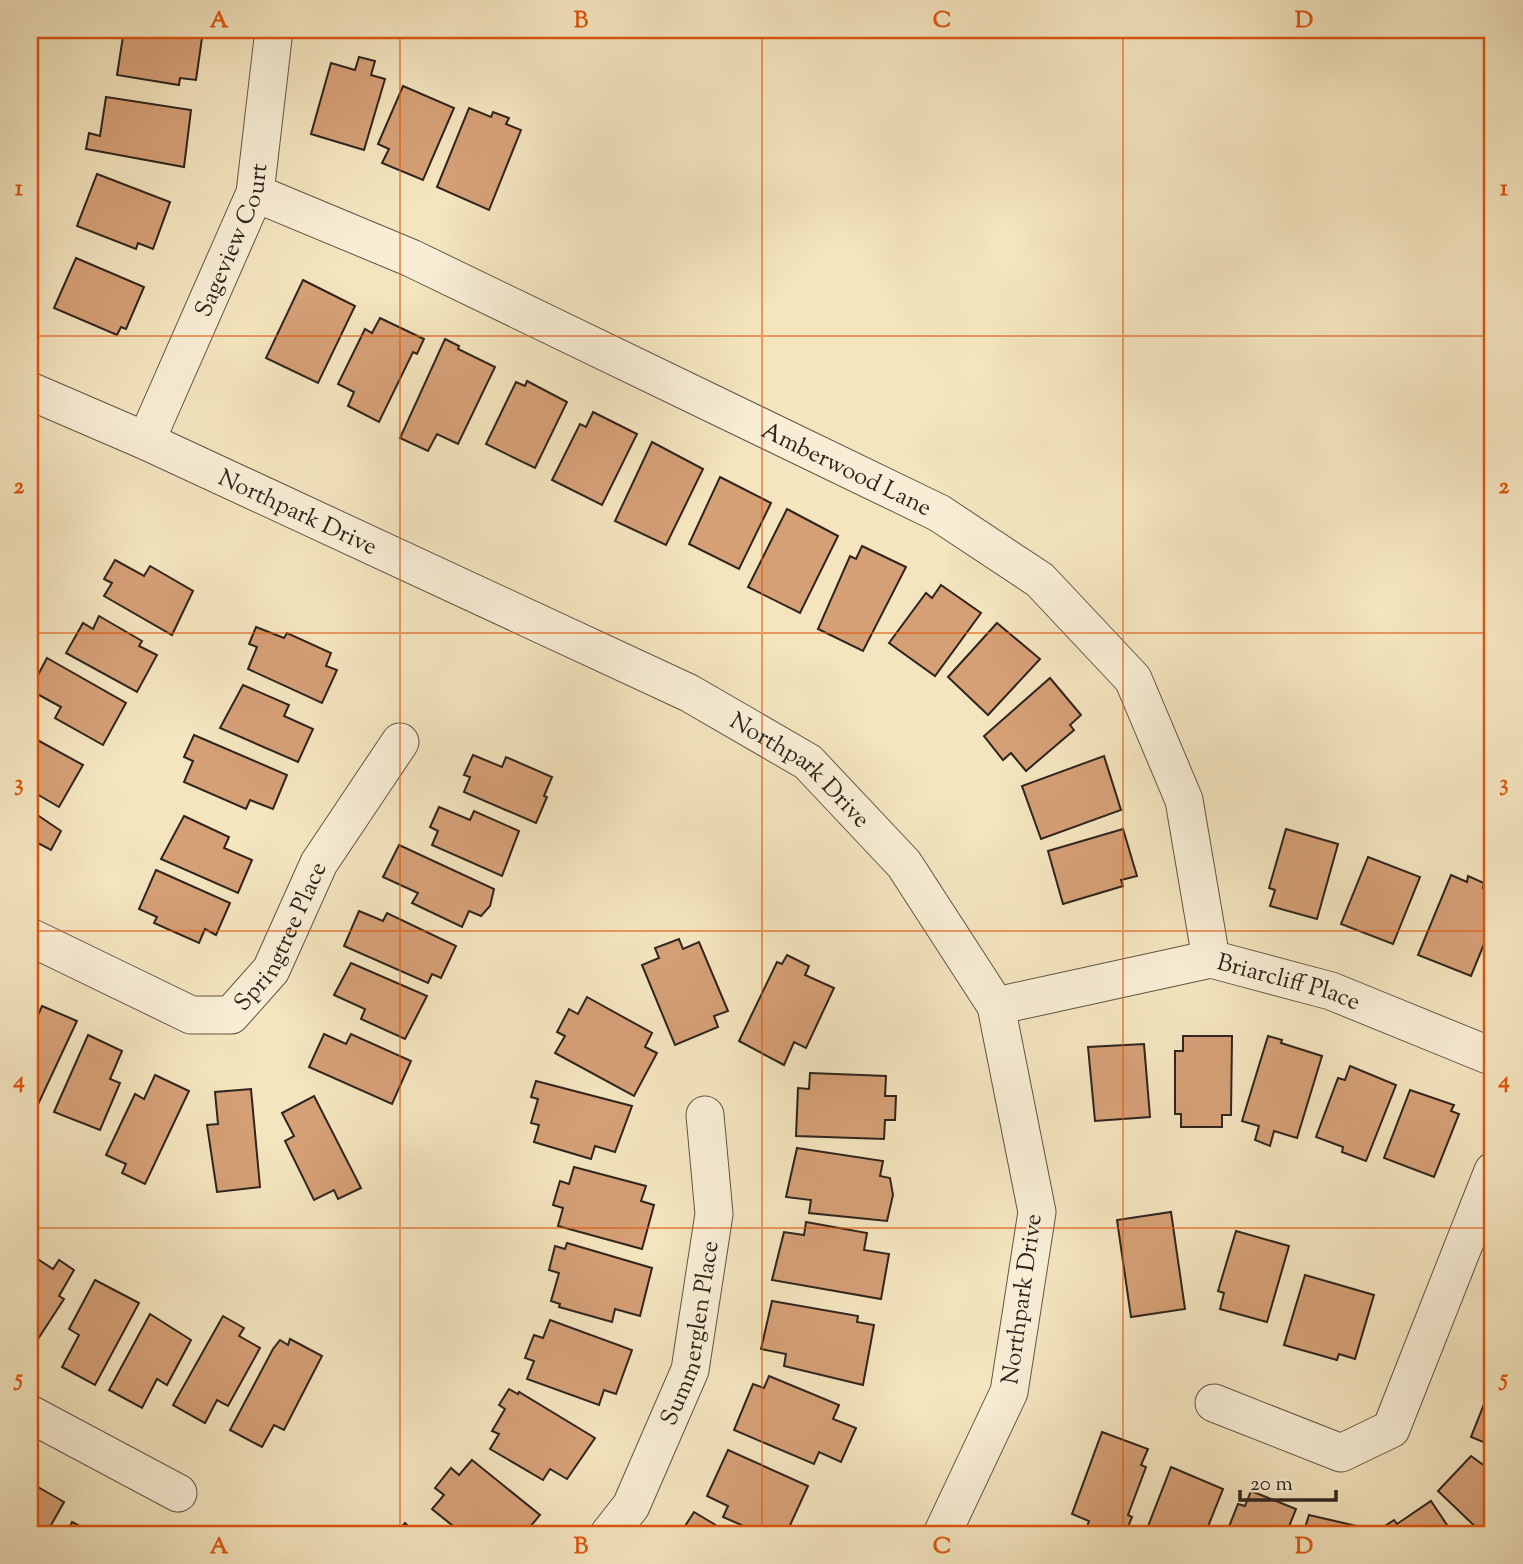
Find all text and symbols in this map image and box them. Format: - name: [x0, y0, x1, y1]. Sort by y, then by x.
- text: A: [210, 5, 229, 38]
- text: B: [574, 5, 589, 38]
- text: C: [933, 5, 951, 38]
- text: D: [1295, 5, 1313, 38]
- street label: Sageview Court: [187, 162, 277, 323]
- text: 1: [15, 173, 23, 206]
- text: 1: [1500, 173, 1508, 206]
- street label: Amberwood Lane: [755, 415, 937, 526]
- street label: Northpark Drive: [212, 462, 382, 565]
- text: 2: [14, 471, 25, 504]
- text: 2: [1499, 471, 1510, 504]
- street label: Northpark Drive: [723, 705, 877, 837]
- text: 3: [14, 768, 24, 801]
- text: 3: [1499, 768, 1509, 801]
- street label: Springtree Place: [227, 857, 336, 1020]
- street label: Briarcliff Place: [1213, 946, 1365, 1020]
- text: 4: [12, 1065, 25, 1098]
- text: 4: [1497, 1065, 1510, 1098]
- street label: Northpark Drive: [994, 1212, 1052, 1387]
- street label: Summerglen Place: [653, 1238, 729, 1431]
- text: 5: [13, 1363, 23, 1396]
- text: 5: [1498, 1363, 1508, 1396]
- scale bar: [1240, 1459, 1336, 1503]
- text: 20 m: [1250, 1470, 1293, 1500]
- text: A: [210, 1531, 229, 1564]
- text: B: [574, 1531, 589, 1564]
- text: C: [933, 1531, 951, 1564]
- text: D: [1295, 1531, 1313, 1564]

